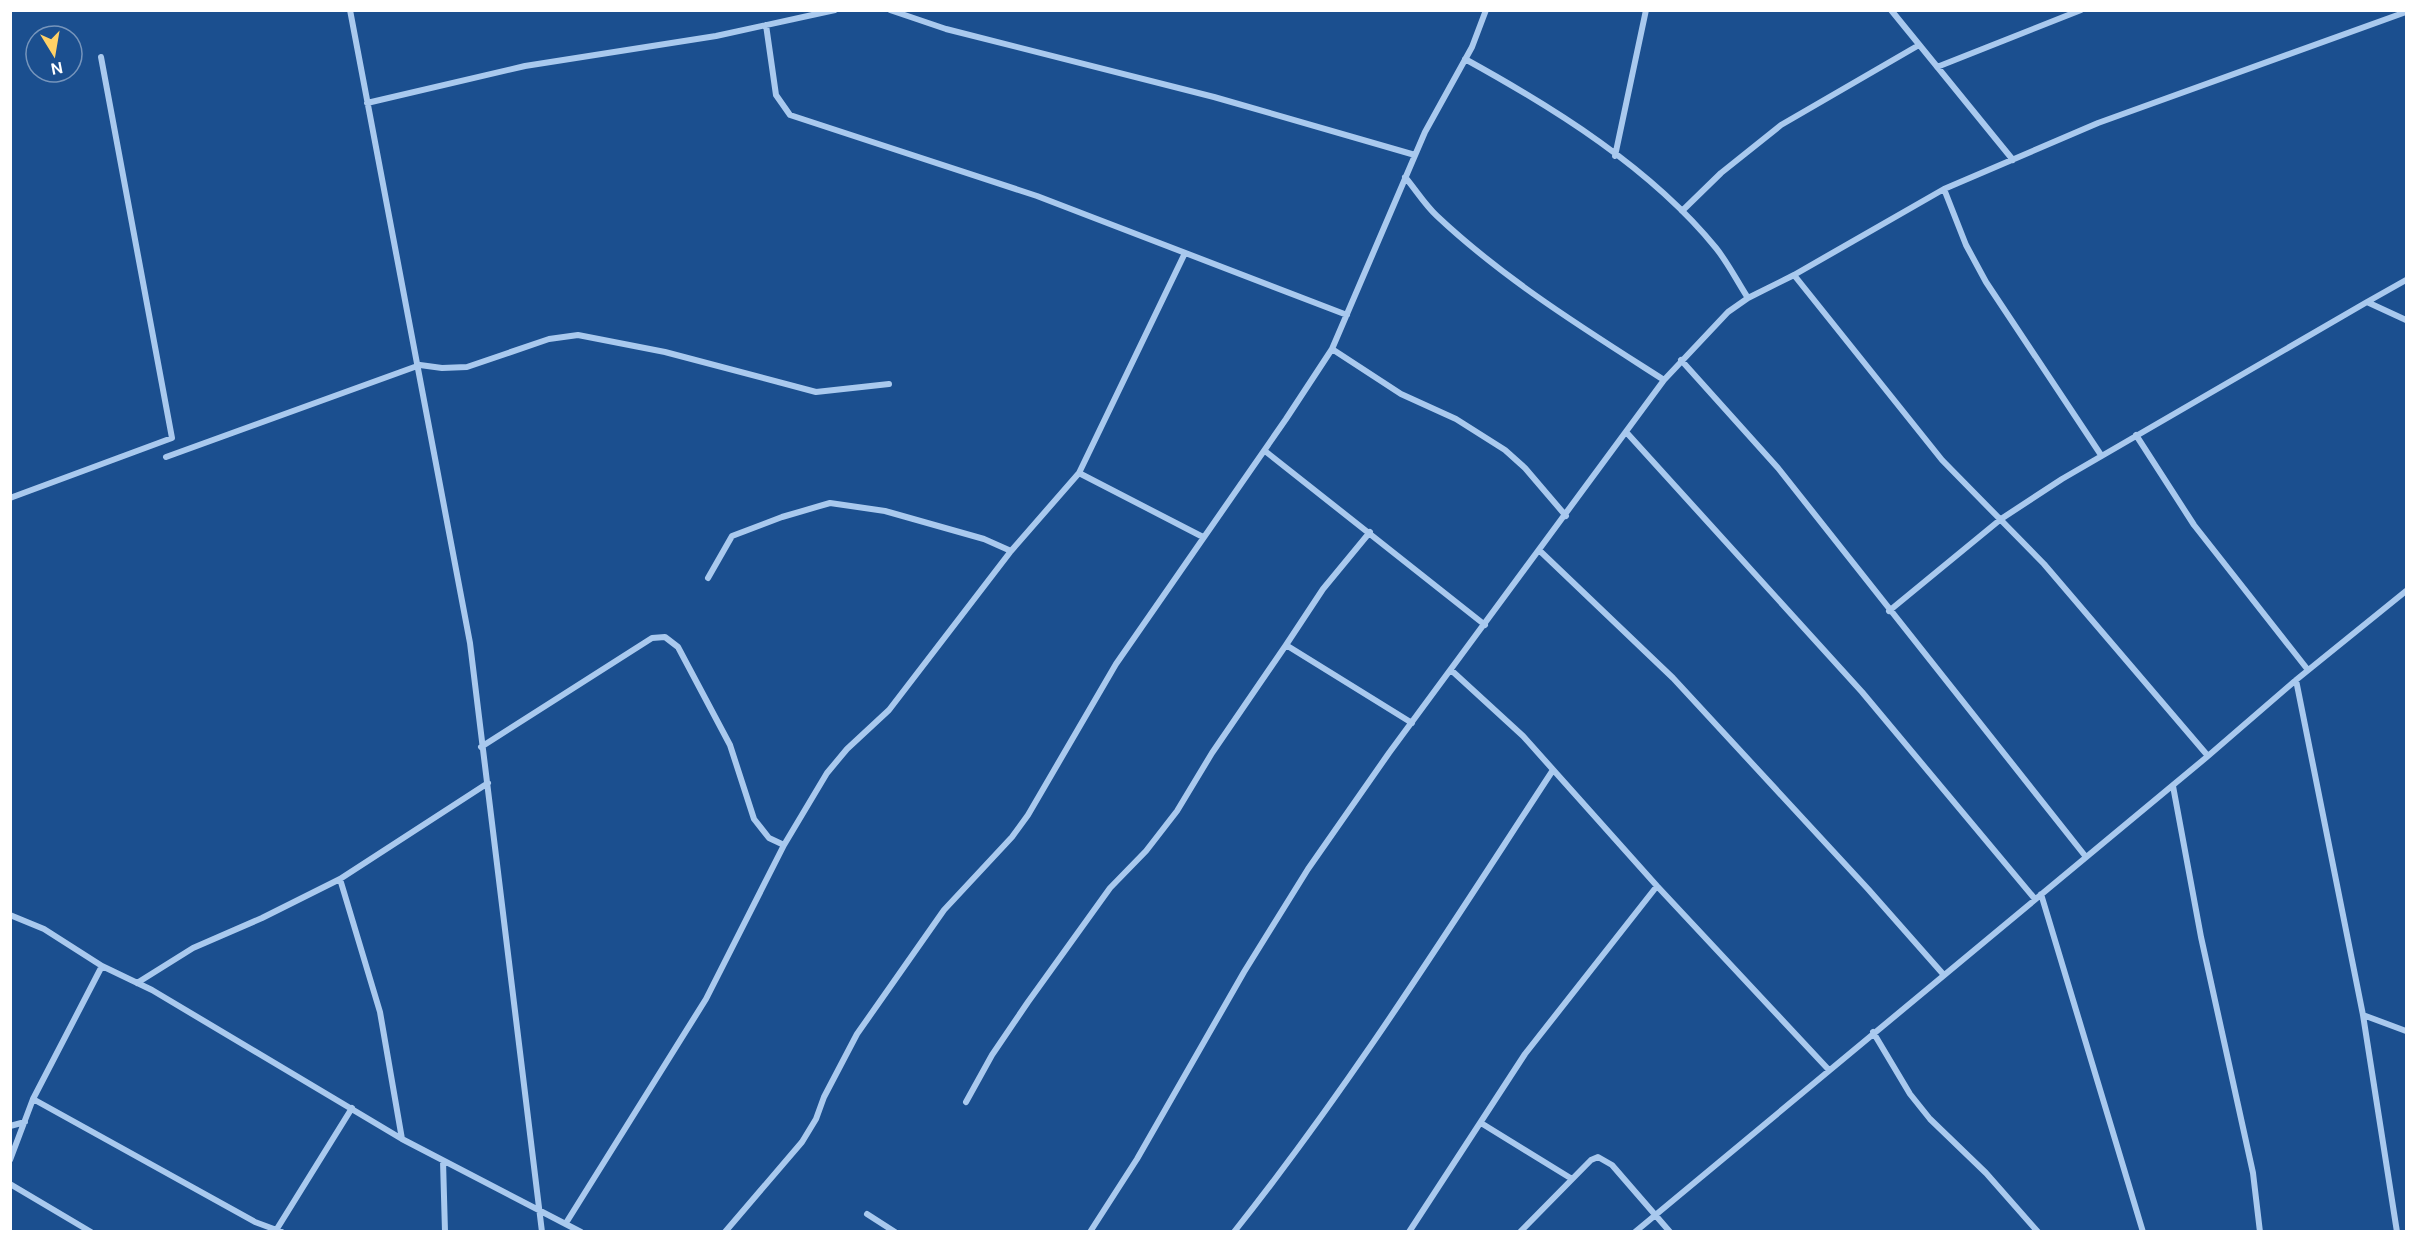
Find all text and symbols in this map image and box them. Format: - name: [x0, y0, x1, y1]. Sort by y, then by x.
- north arrow: [24, 24, 84, 84]
- text: N: [49, 57, 64, 80]

